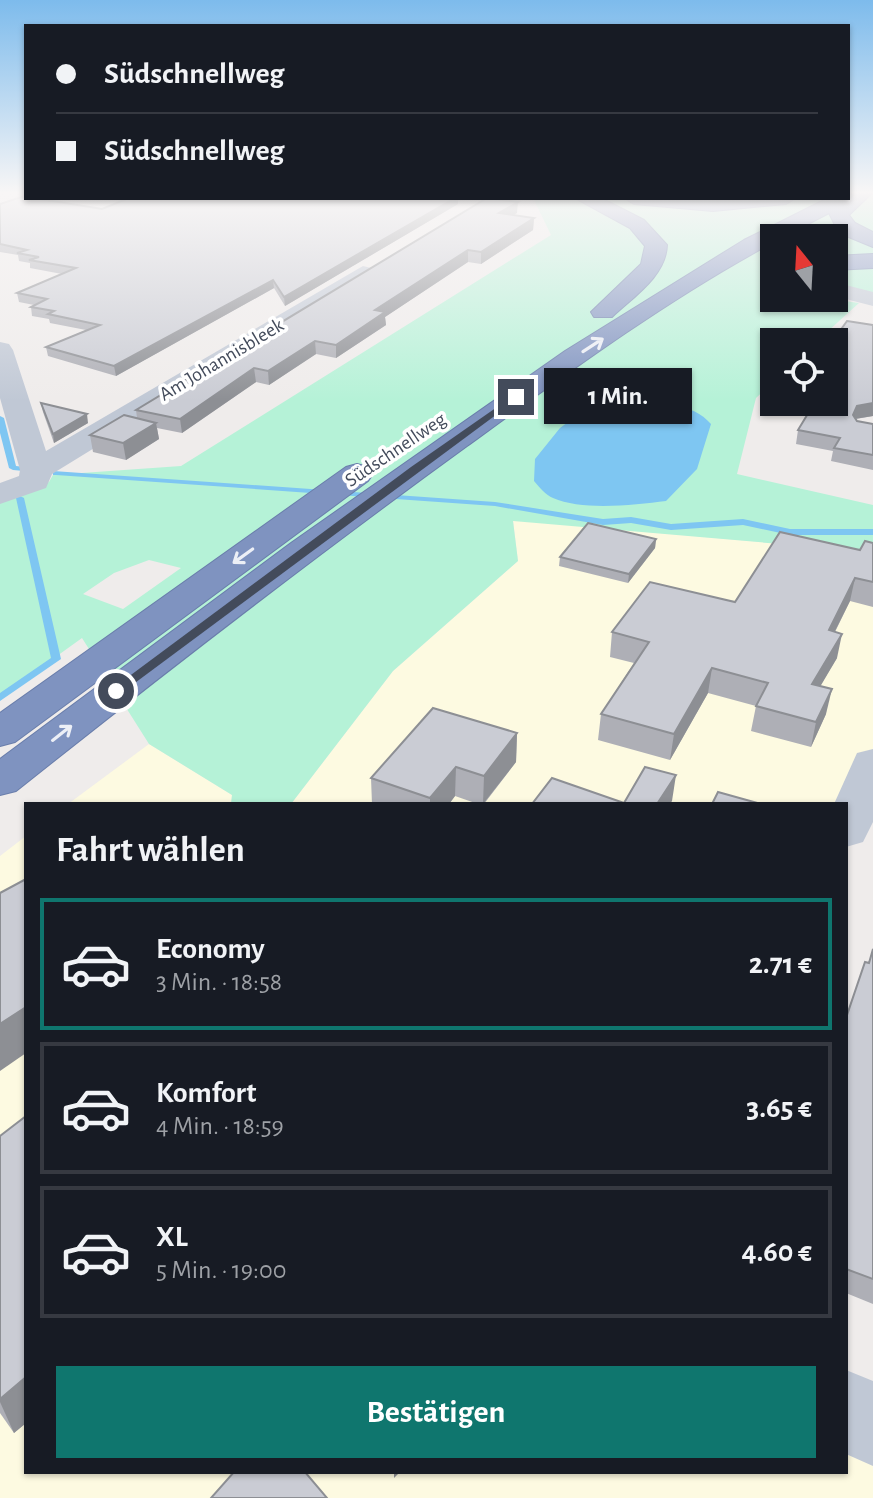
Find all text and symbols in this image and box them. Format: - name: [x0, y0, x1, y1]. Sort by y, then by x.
- text: Südschnellweg: [104, 59, 284, 89]
- text: Südschnellweg: [104, 136, 284, 166]
- north arrow: [760, 224, 848, 312]
- map controls: [760, 224, 848, 416]
- street label: Am Johannisbleek: [156, 315, 287, 405]
- button: locate: [760, 328, 848, 416]
- one-way arrow: [582, 337, 604, 353]
- callout: 1 Min.: [544, 369, 692, 425]
- route end: [498, 379, 534, 415]
- text: 1 Min.: [588, 383, 648, 409]
- street label: Südschnellweg: [342, 409, 450, 491]
- one-way arrow: [232, 547, 254, 564]
- route start: [98, 673, 134, 709]
- one-way arrow: [51, 724, 72, 742]
- text: Fahrt wählen: [56, 832, 245, 868]
- icon: car: [60, 928, 132, 1000]
- text: Economy: [156, 934, 265, 964]
- text: 2.71 €: [749, 949, 812, 979]
- text: 3 Min. · 18:58: [156, 969, 282, 995]
- icon: car: [60, 1072, 132, 1144]
- text: Komfort: [156, 1078, 256, 1108]
- text: 3.65 €: [746, 1093, 812, 1123]
- text: 4 Min. · 18:59: [156, 1113, 284, 1139]
- icon: car: [60, 1216, 132, 1288]
- text: XL: [156, 1222, 188, 1252]
- text: 4.60 €: [741, 1237, 812, 1267]
- text: 5 Min. · 19:00: [156, 1257, 286, 1283]
- button: Bestätigen: [56, 1366, 816, 1458]

